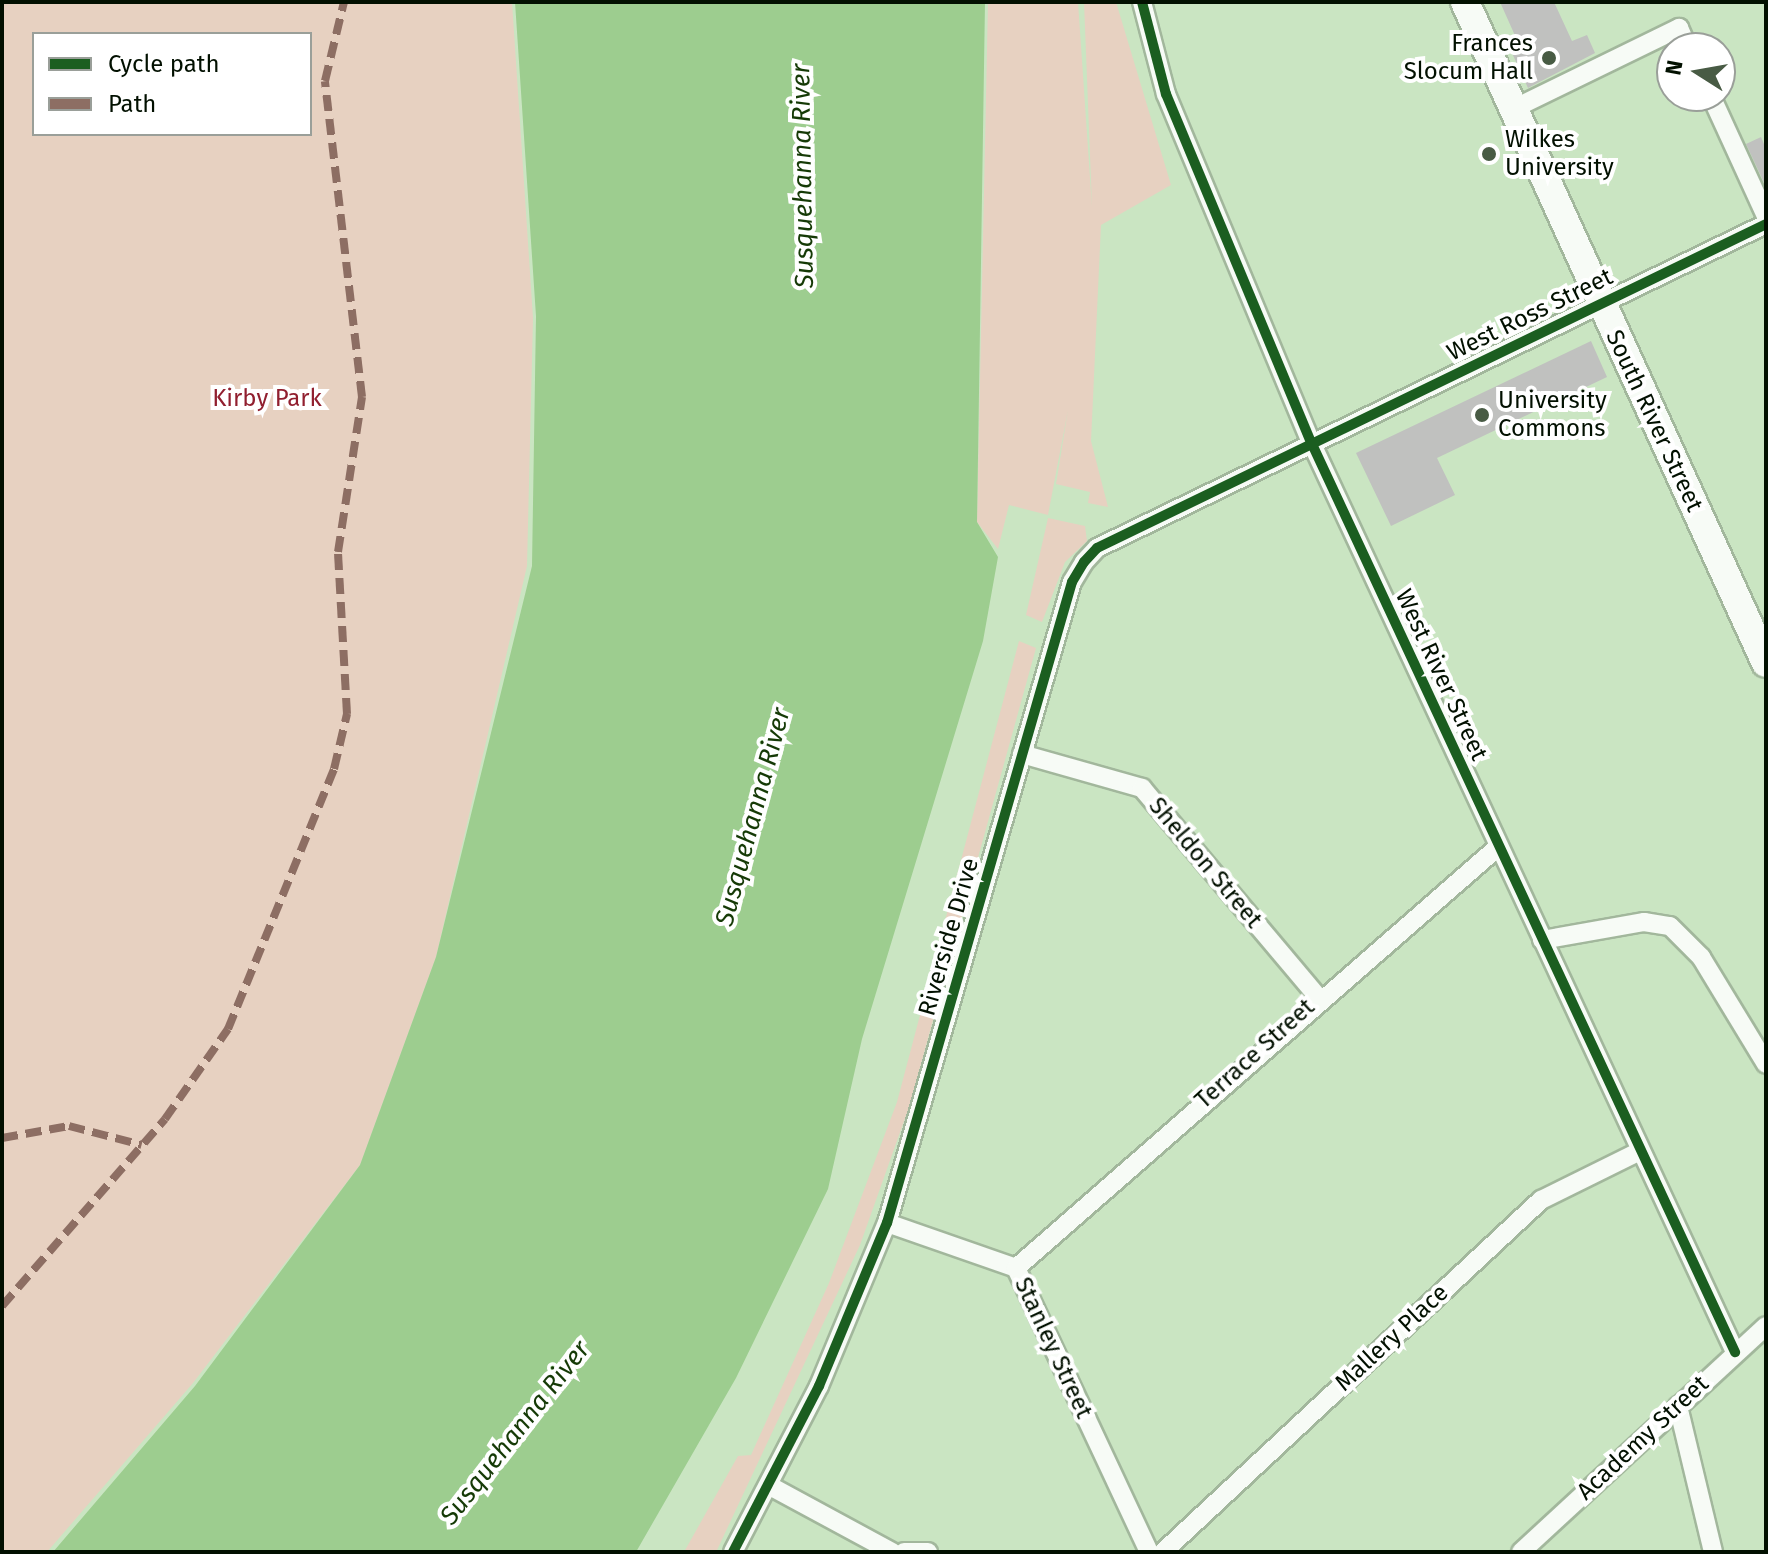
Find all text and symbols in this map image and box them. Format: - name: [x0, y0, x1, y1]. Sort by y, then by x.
- place label: Frances Slocum Hall: [1404, 30, 1533, 86]
- legend: [32, 32, 312, 136]
- north arrow: [1656, 32, 1736, 112]
- marker: Frances Slocum Hall: [1540, 49, 1558, 67]
- text: Cycle path: [108, 50, 220, 78]
- text: N: [1659, 58, 1689, 77]
- water label: Susquehanna River: [785, 63, 821, 289]
- text: Path: [108, 90, 156, 118]
- place label: Wilkes University: [1505, 126, 1614, 182]
- marker: Wilkes University: [1480, 145, 1498, 163]
- street label: West Ross Street: [1442, 262, 1618, 368]
- street label: South River Street: [1599, 326, 1709, 516]
- park label: Kirby Park: [212, 385, 322, 413]
- place label: University Commons: [1498, 387, 1607, 443]
- marker: University Commons: [1473, 406, 1491, 424]
- street label: West River Street: [1389, 585, 1493, 765]
- water label: Susquehanna River: [709, 704, 797, 930]
- street label: Sheldon Street: [1142, 792, 1268, 934]
- street label: Riverside Drive: [913, 855, 985, 1019]
- street label: Terrace Street: [1189, 993, 1321, 1115]
- street label: Stanley Street: [1008, 1273, 1098, 1423]
- street label: Mallery Place: [1330, 1278, 1454, 1398]
- water label: Susquehanna River: [434, 1335, 596, 1531]
- street label: Academy Street: [1571, 1370, 1715, 1506]

